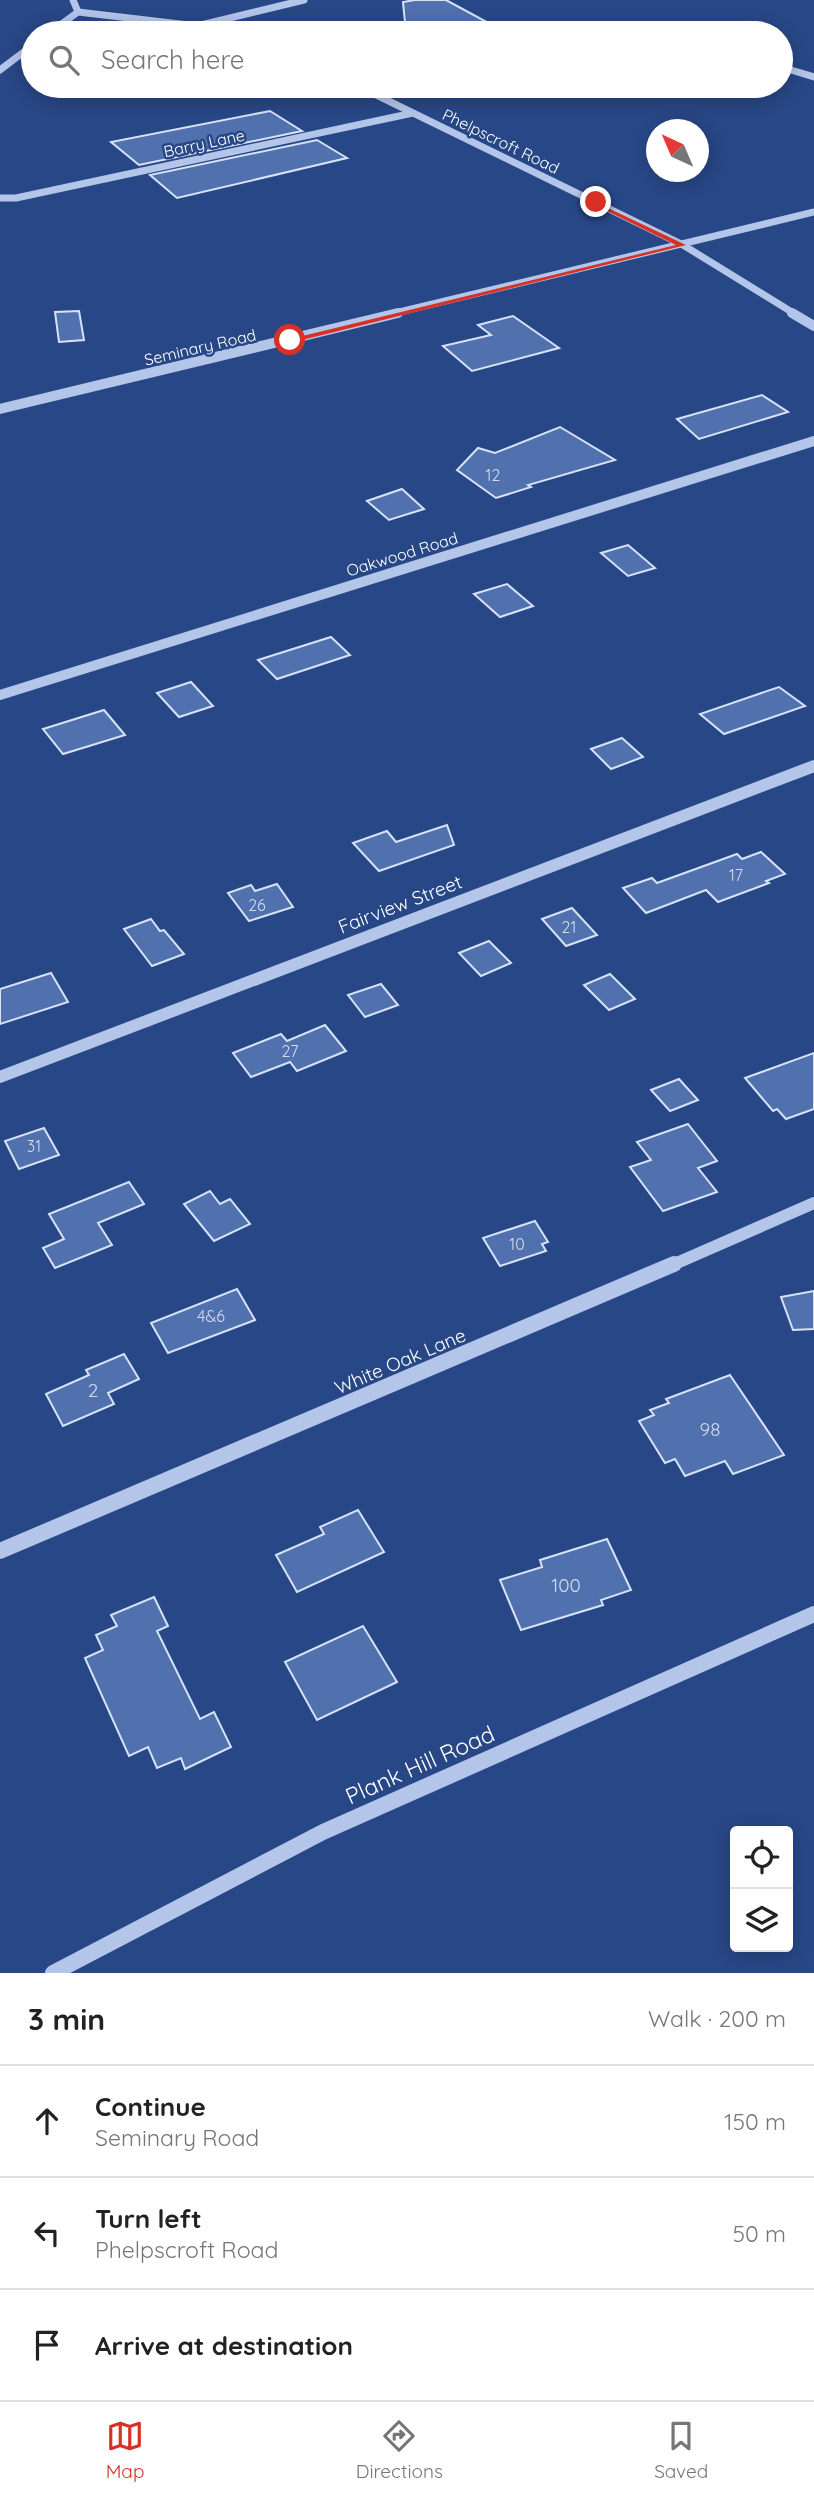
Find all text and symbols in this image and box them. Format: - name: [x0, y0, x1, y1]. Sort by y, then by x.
- search box: [21, 21, 793, 98]
- icon: search: [45, 41, 83, 79]
- text: Search here: [101, 43, 245, 76]
- street label: Phelpscroft Road: [439, 104, 563, 178]
- north arrow: [646, 119, 709, 182]
- street label: Barry Lane: [162, 125, 246, 161]
- route end: [580, 186, 611, 217]
- street label: Seminary Road: [142, 324, 258, 370]
- route start: [274, 324, 305, 355]
- house number: 12: [486, 465, 501, 485]
- street label: Oakwood Road: [344, 528, 460, 580]
- house number: 17: [729, 865, 743, 885]
- street label: Fairview Street: [335, 869, 465, 939]
- house number: 26: [248, 895, 266, 915]
- house number: 21: [562, 917, 576, 937]
- house number: 27: [282, 1041, 298, 1061]
- house number: 31: [27, 1136, 41, 1156]
- house number: 10: [509, 1234, 525, 1254]
- house number: 4&6: [197, 1306, 225, 1326]
- street label: White Oak Lane: [331, 1323, 469, 1399]
- house number: 2: [88, 1378, 98, 1402]
- house number: 98: [700, 1417, 720, 1441]
- house number: 100: [551, 1573, 581, 1597]
- street label: Plank Hill Road: [341, 1719, 499, 1810]
- map controls: [730, 1826, 793, 1952]
- button: locate: [730, 1826, 793, 1889]
- button: layers: [730, 1889, 793, 1952]
- text: 3 min: [28, 2000, 105, 2038]
- text: Walk · 200 m: [648, 2004, 786, 2033]
- text: Continue: [95, 2090, 206, 2123]
- icon: ahead: [28, 2102, 66, 2140]
- text: 150 m: [724, 2107, 786, 2136]
- text: Seminary Road: [95, 2123, 259, 2152]
- text: Turn left: [95, 2202, 202, 2235]
- icon: left: [28, 2214, 66, 2252]
- text: 50 m: [733, 2219, 786, 2248]
- text: Phelpscroft Road: [95, 2235, 278, 2264]
- icon: arrive: [28, 2326, 66, 2364]
- text: Arrive at destination: [95, 2329, 353, 2362]
- tab: Map: [106, 2417, 144, 2483]
- tab: Directions: [356, 2417, 443, 2483]
- tab: Saved: [654, 2417, 708, 2483]

